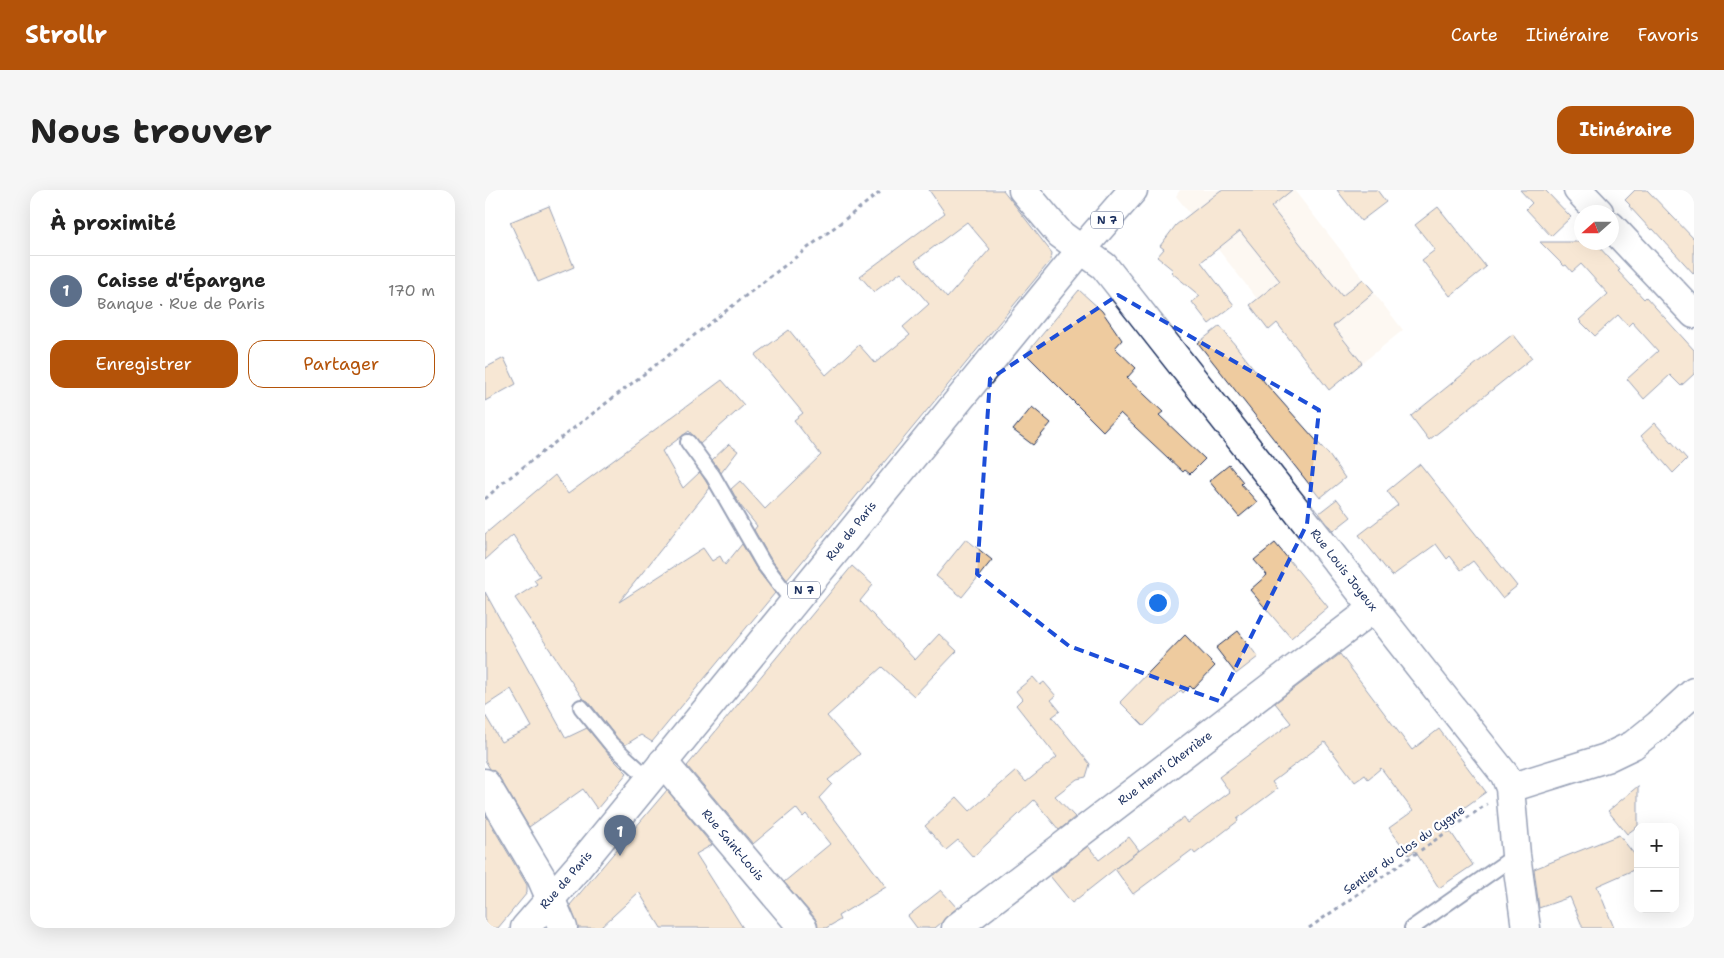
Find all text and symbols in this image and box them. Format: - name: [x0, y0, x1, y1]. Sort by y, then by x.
- text: Strollr: [25, 19, 107, 51]
- text: Carte: [1451, 23, 1498, 47]
- text: Itinéraire: [1526, 23, 1610, 47]
- text: Favoris: [1638, 23, 1699, 47]
- button: Itinéraire: [1557, 106, 1694, 154]
- text: Nous trouver: [30, 107, 272, 154]
- north arrow: [1574, 205, 1619, 250]
- text: À proximité: [50, 209, 176, 237]
- road number: N 7: [1091, 212, 1123, 228]
- text: Caisse d'Épargne: [97, 268, 266, 293]
- text: 1: [62, 280, 70, 301]
- text: 170 m: [388, 280, 435, 301]
- text: Banque · Rue de Paris: [97, 293, 265, 314]
- button: Enregistrer: [50, 340, 238, 388]
- button: Partager: [248, 340, 435, 388]
- street label: Rue de Paris: [822, 498, 880, 564]
- street label: Rue Louis Joyeux: [1307, 526, 1381, 614]
- road number: N 7: [788, 582, 820, 598]
- your location: [1145, 590, 1171, 616]
- street label: Rue Henri Cherrière: [1115, 727, 1216, 809]
- street label: Sentier du Clos du Cygne: [1340, 802, 1468, 898]
- street label: Rue Saint-Louis: [698, 806, 768, 884]
- pin: 1: [604, 815, 636, 856]
- map controls: [1634, 823, 1679, 913]
- button: +: [1634, 823, 1679, 868]
- street label: Rue de Paris: [536, 847, 596, 912]
- button: −: [1634, 868, 1679, 913]

